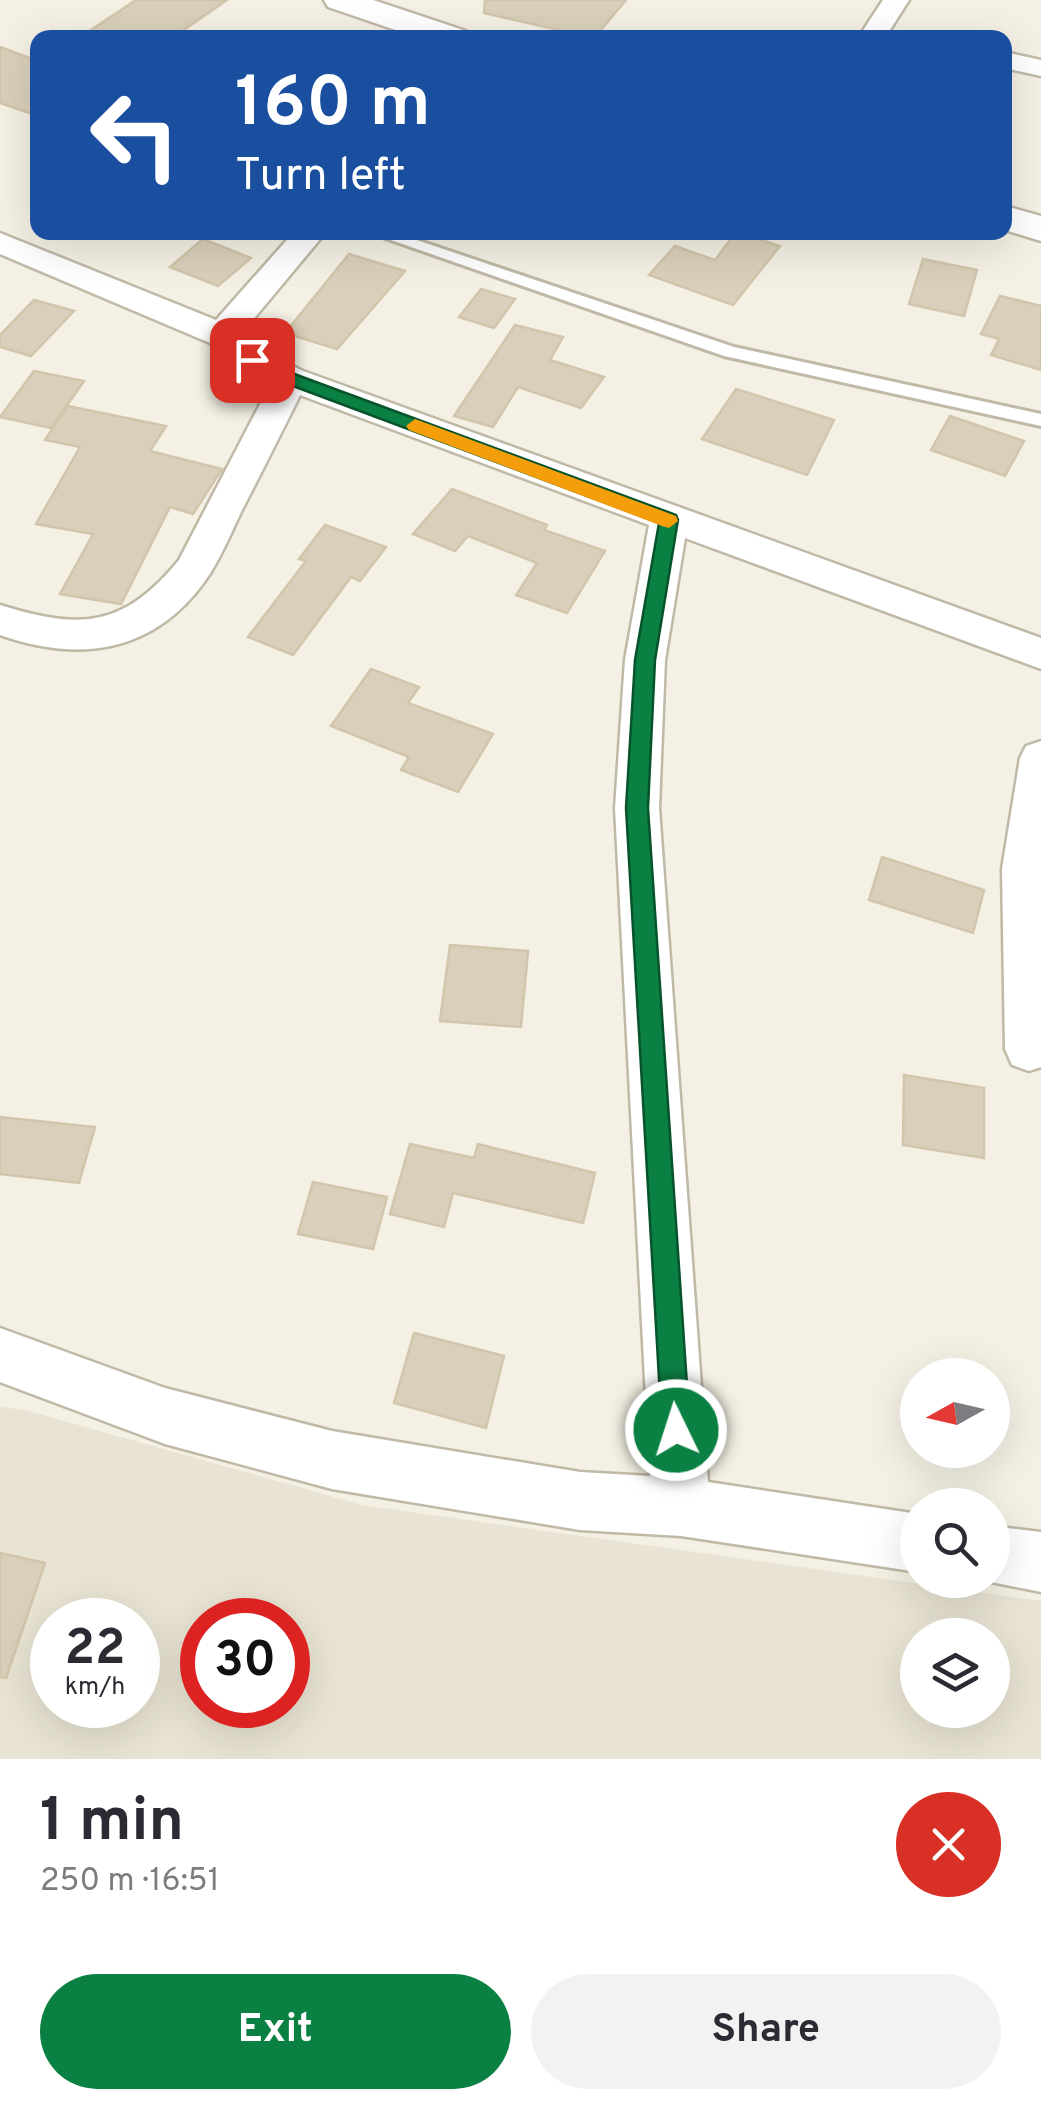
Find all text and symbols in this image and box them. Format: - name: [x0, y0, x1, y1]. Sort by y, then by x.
- text: 160 m: [235, 62, 431, 151]
- icon: left: [70, 70, 200, 200]
- text: Turn left: [235, 149, 406, 206]
- pin: [210, 318, 295, 403]
- icon: arrive: [225, 333, 280, 388]
- north arrow: [900, 1358, 1010, 1468]
- map controls: [900, 1358, 1010, 1728]
- position arrow: [624, 1378, 728, 1482]
- button: search: [900, 1488, 1010, 1598]
- speed limit sign: 30: [180, 1598, 310, 1728]
- button: layers: [900, 1618, 1010, 1728]
- text: 22: [64, 1619, 126, 1682]
- text: km/h: [65, 1672, 125, 1704]
- text: 1 min: [40, 1786, 184, 1862]
- button: close: [896, 1792, 1001, 1897]
- text: 250 m · 16:51: [40, 1862, 220, 1902]
- button: Exit: [40, 1974, 511, 2089]
- button: Share: [531, 1974, 1001, 2089]

